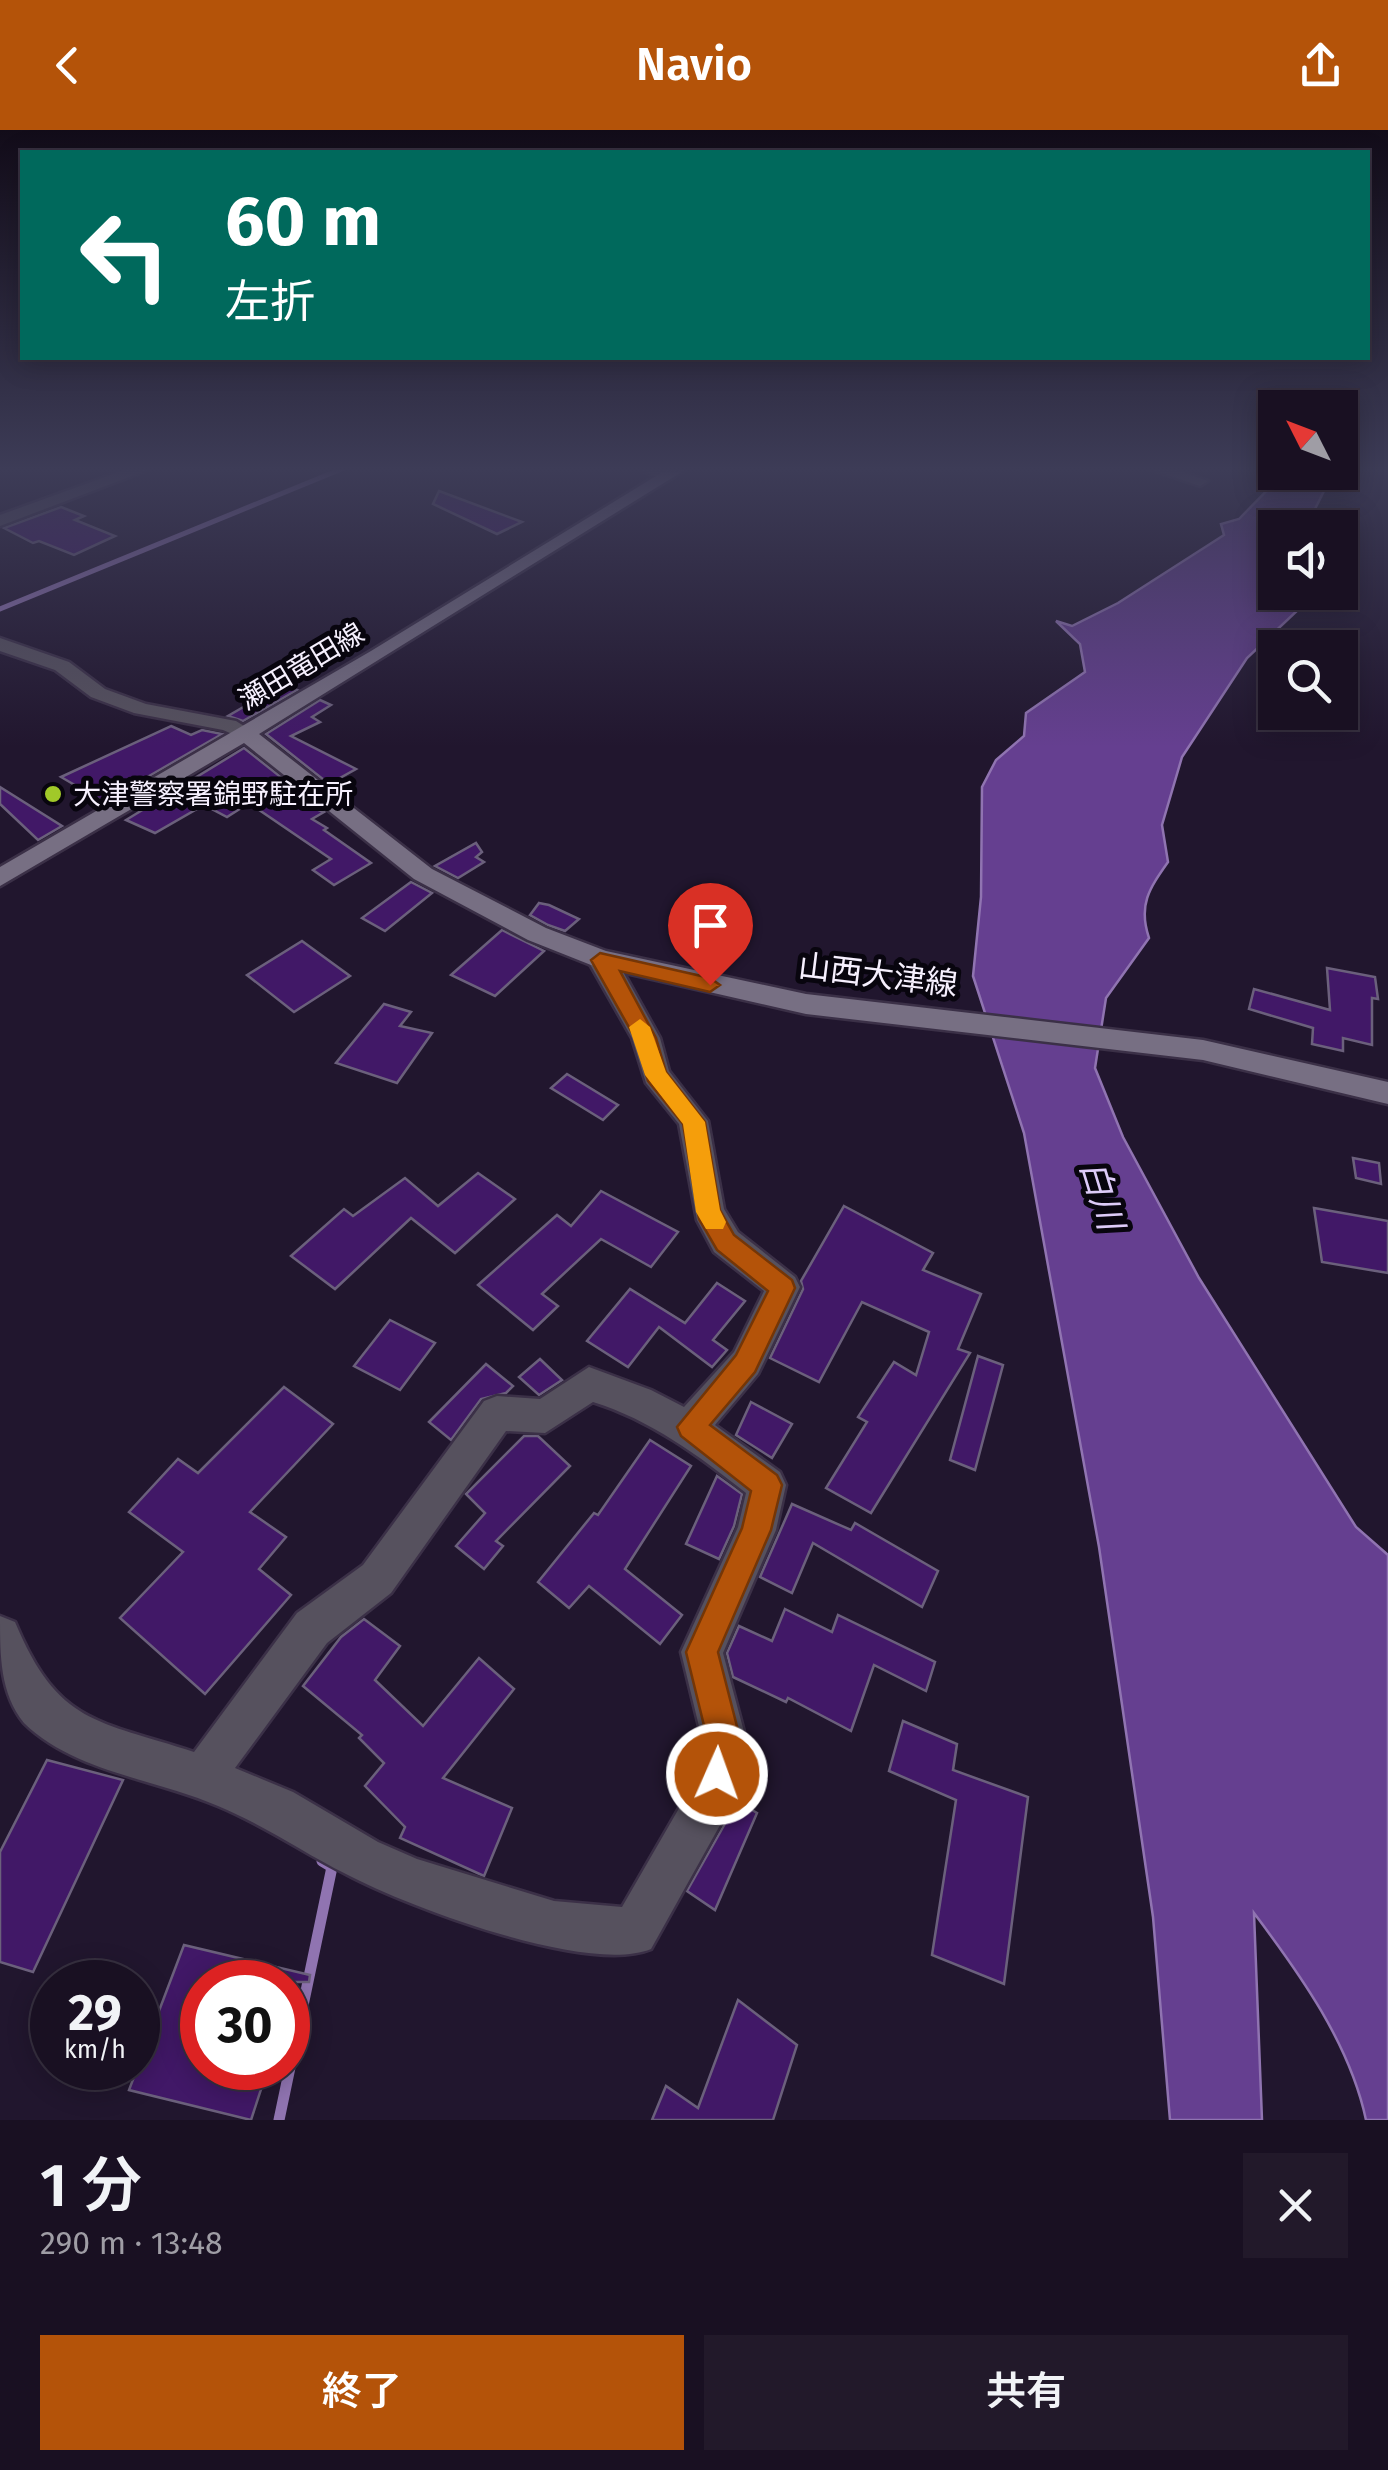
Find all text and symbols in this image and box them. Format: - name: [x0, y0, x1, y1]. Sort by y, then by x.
- icon: back: [40, 38, 95, 93]
- text: Navio: [636, 38, 752, 92]
- icon: share: [1293, 38, 1348, 93]
- text: 60 m: [225, 180, 381, 264]
- icon: left: [60, 190, 190, 320]
- text: 左折: [225, 275, 315, 329]
- north arrow: [1258, 390, 1358, 490]
- map controls: [1258, 390, 1358, 730]
- button: sound: [1258, 510, 1358, 610]
- street label: 瀬田竜田線: [233, 616, 370, 717]
- button: search: [1258, 630, 1358, 730]
- place label: 大津警察署錦野駐在所: [73, 778, 353, 811]
- marker: 大津警察署錦野駐在所: [42, 783, 64, 805]
- pin: [668, 883, 753, 986]
- icon: arrive: [683, 898, 738, 953]
- street label: 山西大津線: [796, 946, 960, 1004]
- water label: 白川: [1072, 1155, 1133, 1238]
- position arrow: [665, 1722, 769, 1826]
- speed limit sign: 30: [180, 1960, 310, 2090]
- text: 29: [68, 1983, 122, 2043]
- text: km/h: [64, 2035, 126, 2065]
- text: 1 分: [40, 2150, 142, 2222]
- button: close: [1243, 2153, 1348, 2258]
- text: 290 m · 13:48: [40, 2224, 223, 2262]
- button: 終了: [40, 2335, 684, 2450]
- button: 共有: [704, 2335, 1348, 2450]

